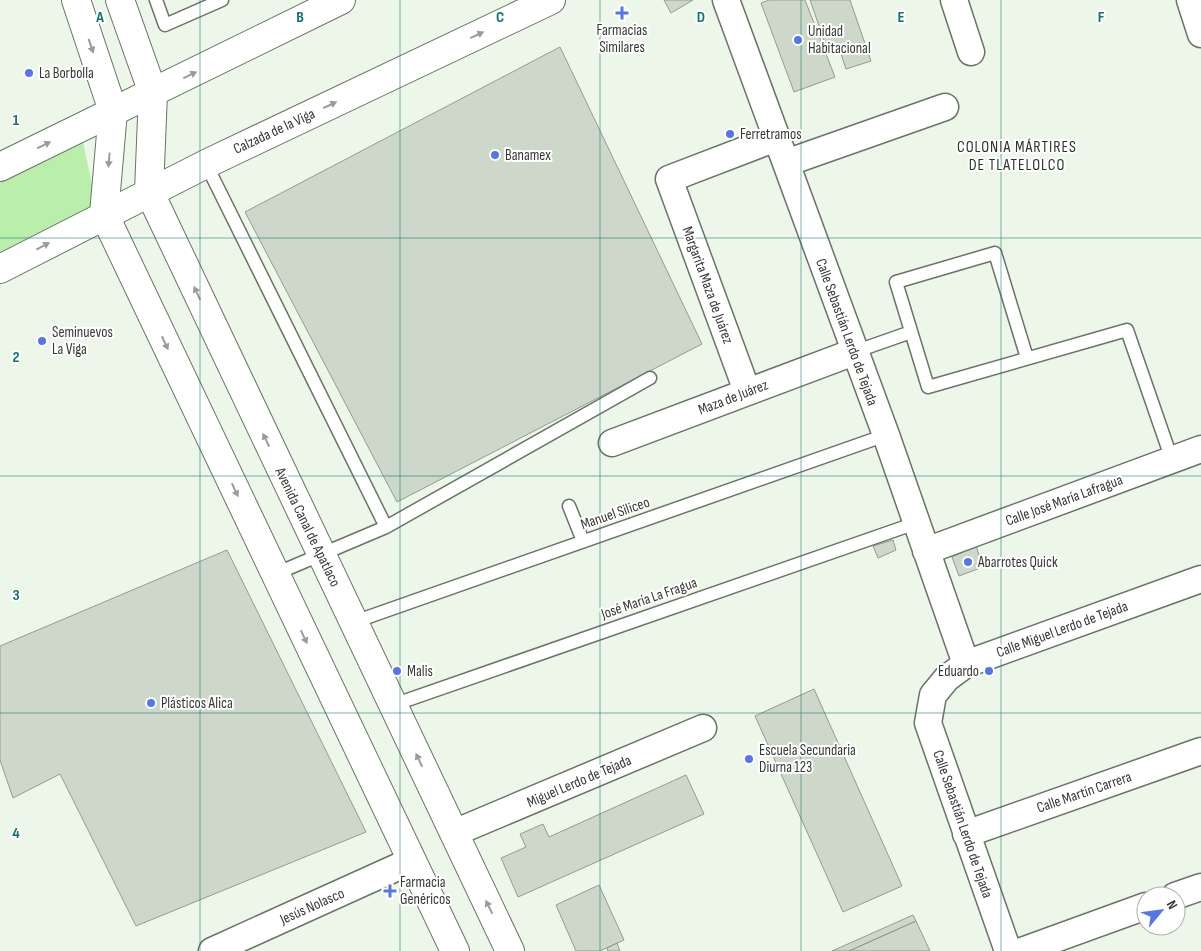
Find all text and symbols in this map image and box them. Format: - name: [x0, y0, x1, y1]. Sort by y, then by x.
- marker: Farmacias Similares: [616, 7, 628, 19]
- text: A: [95, 8, 104, 27]
- text: B: [296, 8, 304, 27]
- text: C: [496, 8, 504, 27]
- text: D: [697, 8, 705, 27]
- text: E: [898, 8, 905, 27]
- text: F: [1098, 8, 1105, 27]
- place label: Farmacias Similares: [597, 21, 647, 57]
- place label: Unidad Habitacional: [808, 22, 871, 58]
- one-way arrow: [470, 31, 484, 39]
- marker: Unidad Habitacional: [792, 34, 804, 46]
- one-way arrow: [87, 39, 95, 54]
- place label: La Borbolla: [39, 64, 94, 83]
- marker: La Borbolla: [23, 67, 35, 79]
- one-way arrow: [183, 71, 197, 79]
- one-way arrow: [323, 101, 337, 109]
- street label: Calzada de la Viga: [230, 104, 318, 159]
- text: 1: [13, 111, 20, 130]
- place label: Ferretramos: [740, 125, 802, 144]
- marker: Ferretramos: [724, 128, 736, 140]
- district label: COLONIA MÁRTIRES DE TLATELOLCO: [957, 138, 1077, 175]
- one-way arrow: [36, 141, 51, 149]
- place label: Banamex: [505, 146, 551, 165]
- marker: Banamex: [489, 149, 501, 161]
- one-way arrow: [104, 152, 112, 168]
- street label: Margarita Maza de Juárez: [677, 224, 738, 347]
- one-way arrow: [36, 242, 50, 250]
- street label: Calle Sebastián Lerdo de Tejada: [811, 256, 882, 409]
- one-way arrow: [193, 286, 201, 300]
- place label: Seminuevos La Viga: [52, 323, 113, 359]
- marker: Seminuevos La Viga: [36, 335, 48, 347]
- one-way arrow: [161, 336, 169, 350]
- text: 2: [12, 348, 20, 367]
- street label: Maza de Juárez: [695, 375, 771, 420]
- one-way arrow: [262, 433, 270, 447]
- street label: Avenida Canal de Apatlaco: [270, 464, 345, 590]
- street label: Calle José María Lafragua: [1003, 470, 1126, 530]
- one-way arrow: [231, 483, 239, 497]
- street label: Manuel Siliceo: [578, 493, 652, 534]
- place label: Abarrotes Quick: [977, 553, 1058, 572]
- marker: Abarrotes Quick: [962, 556, 974, 568]
- street label: José María La Fragua: [598, 573, 700, 624]
- text: 3: [12, 586, 20, 605]
- street label: Calle Miguel Lerdo de Tejada: [994, 597, 1131, 662]
- one-way arrow: [301, 630, 309, 644]
- place label: Malis: [407, 662, 433, 681]
- place label: Eduardo: [938, 662, 979, 681]
- marker: Malis: [391, 665, 403, 677]
- marker: Eduardo: [983, 665, 995, 677]
- place label: Plásticos Alica: [161, 694, 233, 713]
- marker: Plásticos Alica: [145, 697, 157, 709]
- place label: Escuela Secundaria Diurna 123: [759, 741, 856, 777]
- street label: Calle Sebastián Lerdo de Tejada: [928, 748, 997, 901]
- street label: Miguel Lerdo de Tejada: [524, 751, 635, 812]
- one-way arrow: [415, 753, 423, 767]
- marker: Escuela Secundaria Diurna 123: [743, 753, 755, 765]
- street label: Calle Martín Carrera: [1034, 767, 1134, 818]
- text: 4: [12, 824, 20, 843]
- place label: Farmacia Genéricos: [400, 873, 451, 909]
- street label: Jesús Nolasco: [276, 884, 347, 929]
- marker: Farmacia Genéricos: [384, 885, 396, 897]
- north arrow: [1136, 886, 1186, 936]
- text: N: [1163, 898, 1181, 912]
- one-way arrow: [485, 900, 493, 914]

